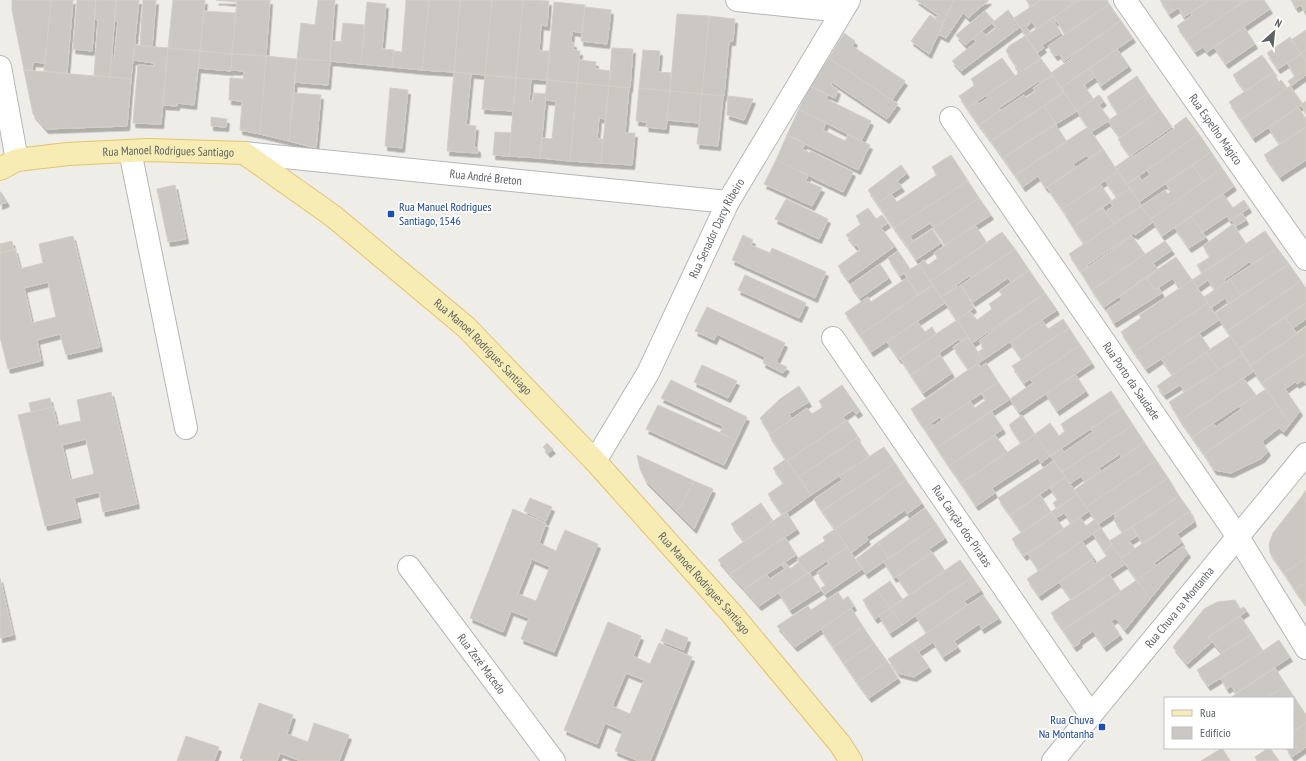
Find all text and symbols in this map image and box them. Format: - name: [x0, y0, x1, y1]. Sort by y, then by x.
- north arrow: [1254, 12, 1294, 52]
- text: N: [1273, 16, 1284, 31]
- street label: Rua Espelho Mágico: [1186, 91, 1246, 168]
- street label: Rua Manoel Rodrigues Santiago: [102, 142, 234, 160]
- street label: Rua André Breton: [449, 166, 523, 188]
- street label: Rua Senador Darcy Ribeiro: [685, 175, 748, 280]
- place label: Rua Manuel Rodrigues Santiago, 1546: [399, 199, 492, 228]
- marker: Rua Manuel Rodrigues Santiago, 1546: [386, 209, 396, 219]
- street label: Rua Manoel Rodrigues Santiago: [431, 295, 535, 398]
- street label: Rua Porto da Saudade: [1100, 339, 1164, 423]
- street label: Rua Canção dos Piratas: [929, 482, 995, 570]
- street label: Rua Manoel Rodrigues Santiago: [655, 529, 754, 637]
- street label: Rua Chuva na Montanha: [1141, 563, 1217, 651]
- street label: Rua Zezé Macedo: [454, 631, 509, 697]
- legend: [1164, 697, 1294, 749]
- text: Rua: [1200, 705, 1216, 720]
- place label: Rua Chuva Na Montanha: [1039, 712, 1094, 741]
- marker: Rua Chuva Na Montanha: [1097, 722, 1107, 732]
- text: Edifício: [1200, 725, 1231, 740]

